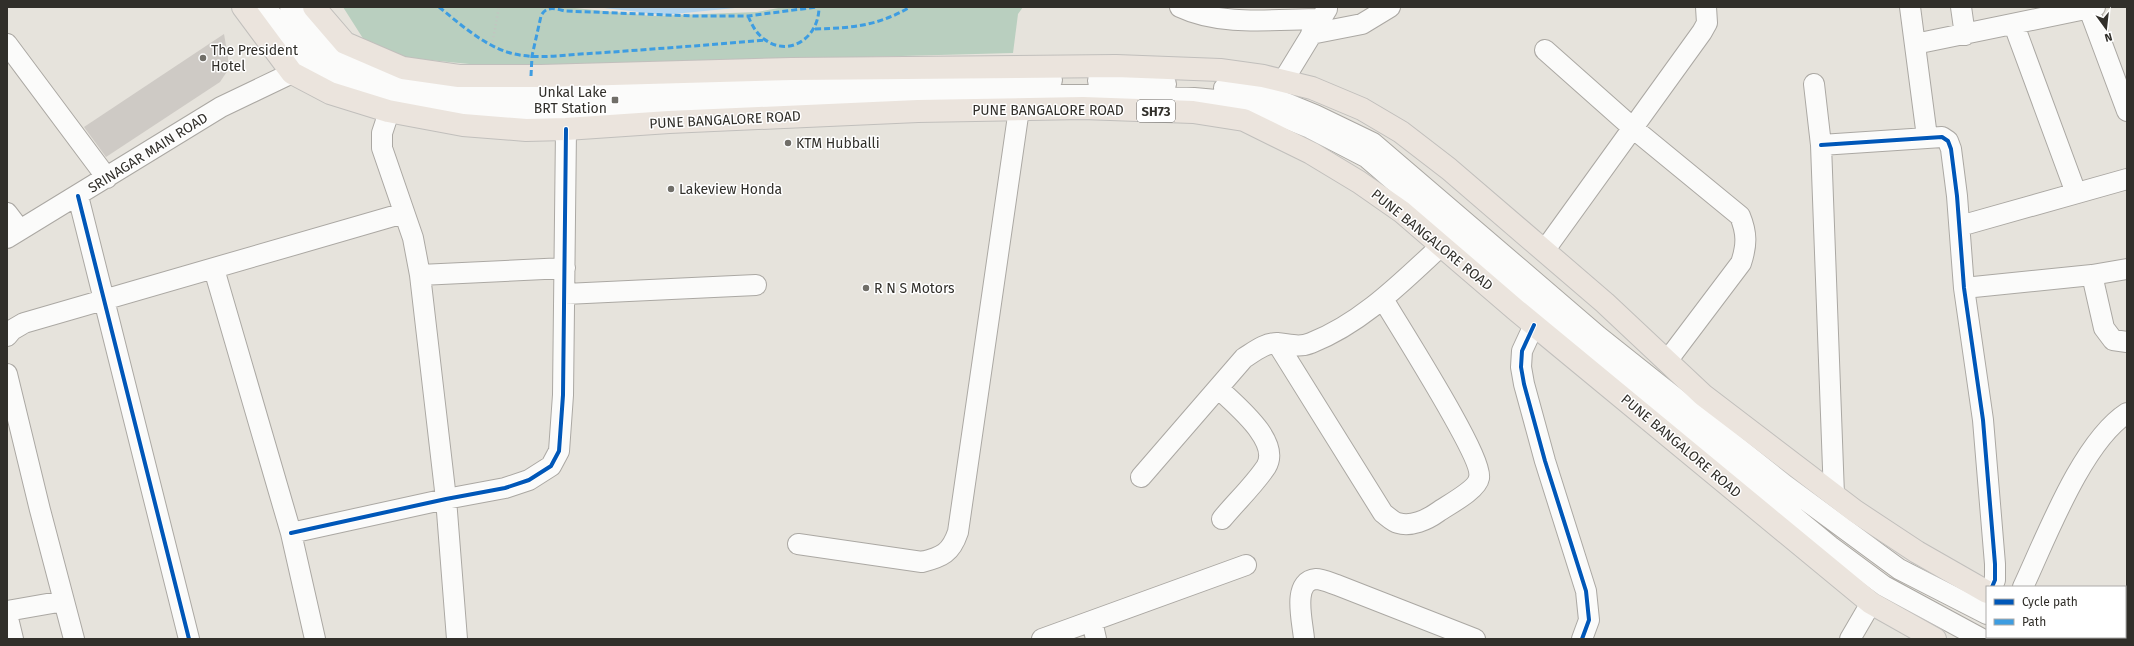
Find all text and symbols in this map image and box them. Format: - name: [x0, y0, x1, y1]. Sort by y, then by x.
- north arrow: [2086, 8, 2126, 48]
- text: N: [2103, 30, 2114, 44]
- place label: The President Hotel: [211, 42, 299, 75]
- marker: The President Hotel: [198, 53, 208, 63]
- place label: Unkal Lake BRT Station: [534, 84, 607, 117]
- marker: Unkal Lake BRT Station: [610, 95, 620, 105]
- road number: SH73: [1137, 100, 1175, 122]
- street label: PUNE BANGALORE ROAD: [972, 102, 1124, 119]
- street label: PUNE BANGALORE ROAD: [649, 108, 801, 132]
- street label: SRINAGAR MAIN ROAD: [85, 109, 211, 197]
- place label: KTM Hubballi: [796, 135, 880, 152]
- marker: KTM Hubballi: [783, 138, 793, 148]
- place label: Lakeview Honda: [679, 181, 782, 198]
- marker: Lakeview Honda: [666, 184, 676, 194]
- street label: PUNE BANGALORE ROAD: [1368, 186, 1496, 294]
- place label: R N S Motors: [874, 280, 955, 297]
- marker: R N S Motors: [861, 283, 871, 293]
- street label: PUNE BANGALORE ROAD: [1617, 391, 1745, 501]
- legend: [1986, 586, 2126, 638]
- text: Cycle path: [2022, 595, 2078, 609]
- text: Path: [2022, 615, 2046, 629]

